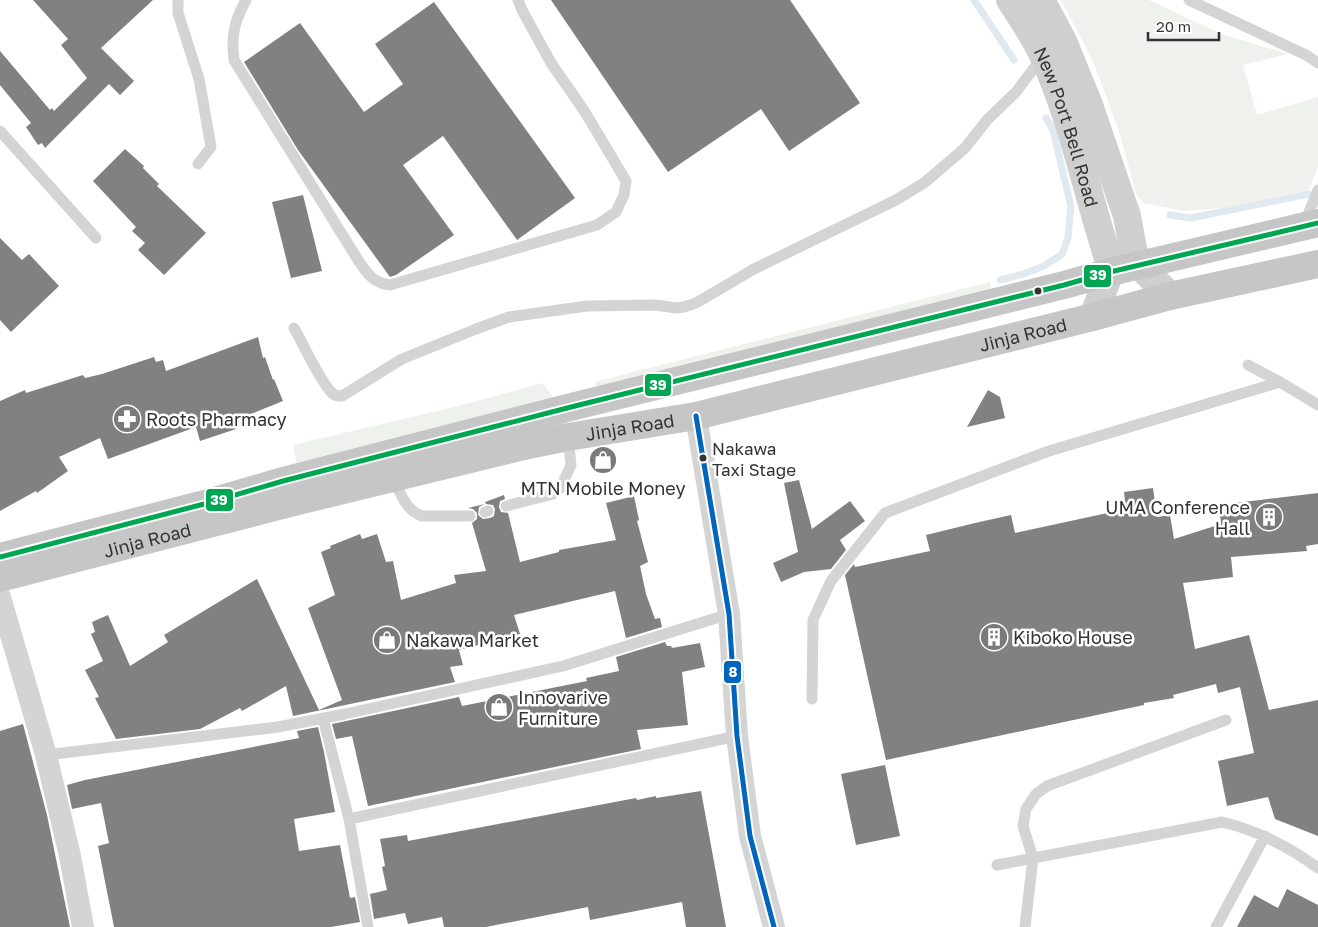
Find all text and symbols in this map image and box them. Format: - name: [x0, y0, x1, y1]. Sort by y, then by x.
- scale bar: [1148, 10, 1219, 42]
- text: 20 m: [1156, 17, 1191, 35]
- street label: New Port Bell Road: [1030, 43, 1103, 209]
- line badge: 39: [1083, 264, 1112, 288]
- text: 39: [1089, 266, 1107, 283]
- unlabelled marker: [1033, 286, 1043, 296]
- street label: Jinja Road: [977, 313, 1069, 356]
- line badge: 39: [644, 373, 672, 397]
- text: 39: [649, 376, 667, 393]
- pharmacy icon: Roots Pharmacy: [112, 404, 142, 434]
- place label: Roots Pharmacy: [146, 408, 287, 430]
- street label: Jinja Road: [584, 409, 676, 445]
- place label: Nakawa Taxi Stage: [712, 438, 796, 480]
- shop icon: MTN Mobile Money: [588, 445, 618, 475]
- marker: Nakawa Taxi Stage: [698, 453, 708, 463]
- place label: MTN Mobile Money: [520, 477, 686, 499]
- line badge: 39: [205, 488, 234, 512]
- text: 39: [210, 491, 228, 508]
- place label: UMA Conference Hall: [1105, 496, 1250, 539]
- building icon: UMA Conference Hall: [1254, 502, 1284, 532]
- street label: Jinja Road: [101, 518, 193, 562]
- building icon: Kiboko House: [979, 622, 1009, 652]
- shop icon: Nakawa Market: [372, 625, 402, 655]
- place label: Kiboko House: [1013, 626, 1133, 648]
- place label: Nakawa Market: [406, 629, 539, 651]
- line badge: 8: [723, 660, 742, 684]
- text: 8: [729, 663, 738, 680]
- place label: Innovarive Furniture: [518, 686, 608, 729]
- shop icon: Innovarive Furniture: [484, 692, 514, 722]

